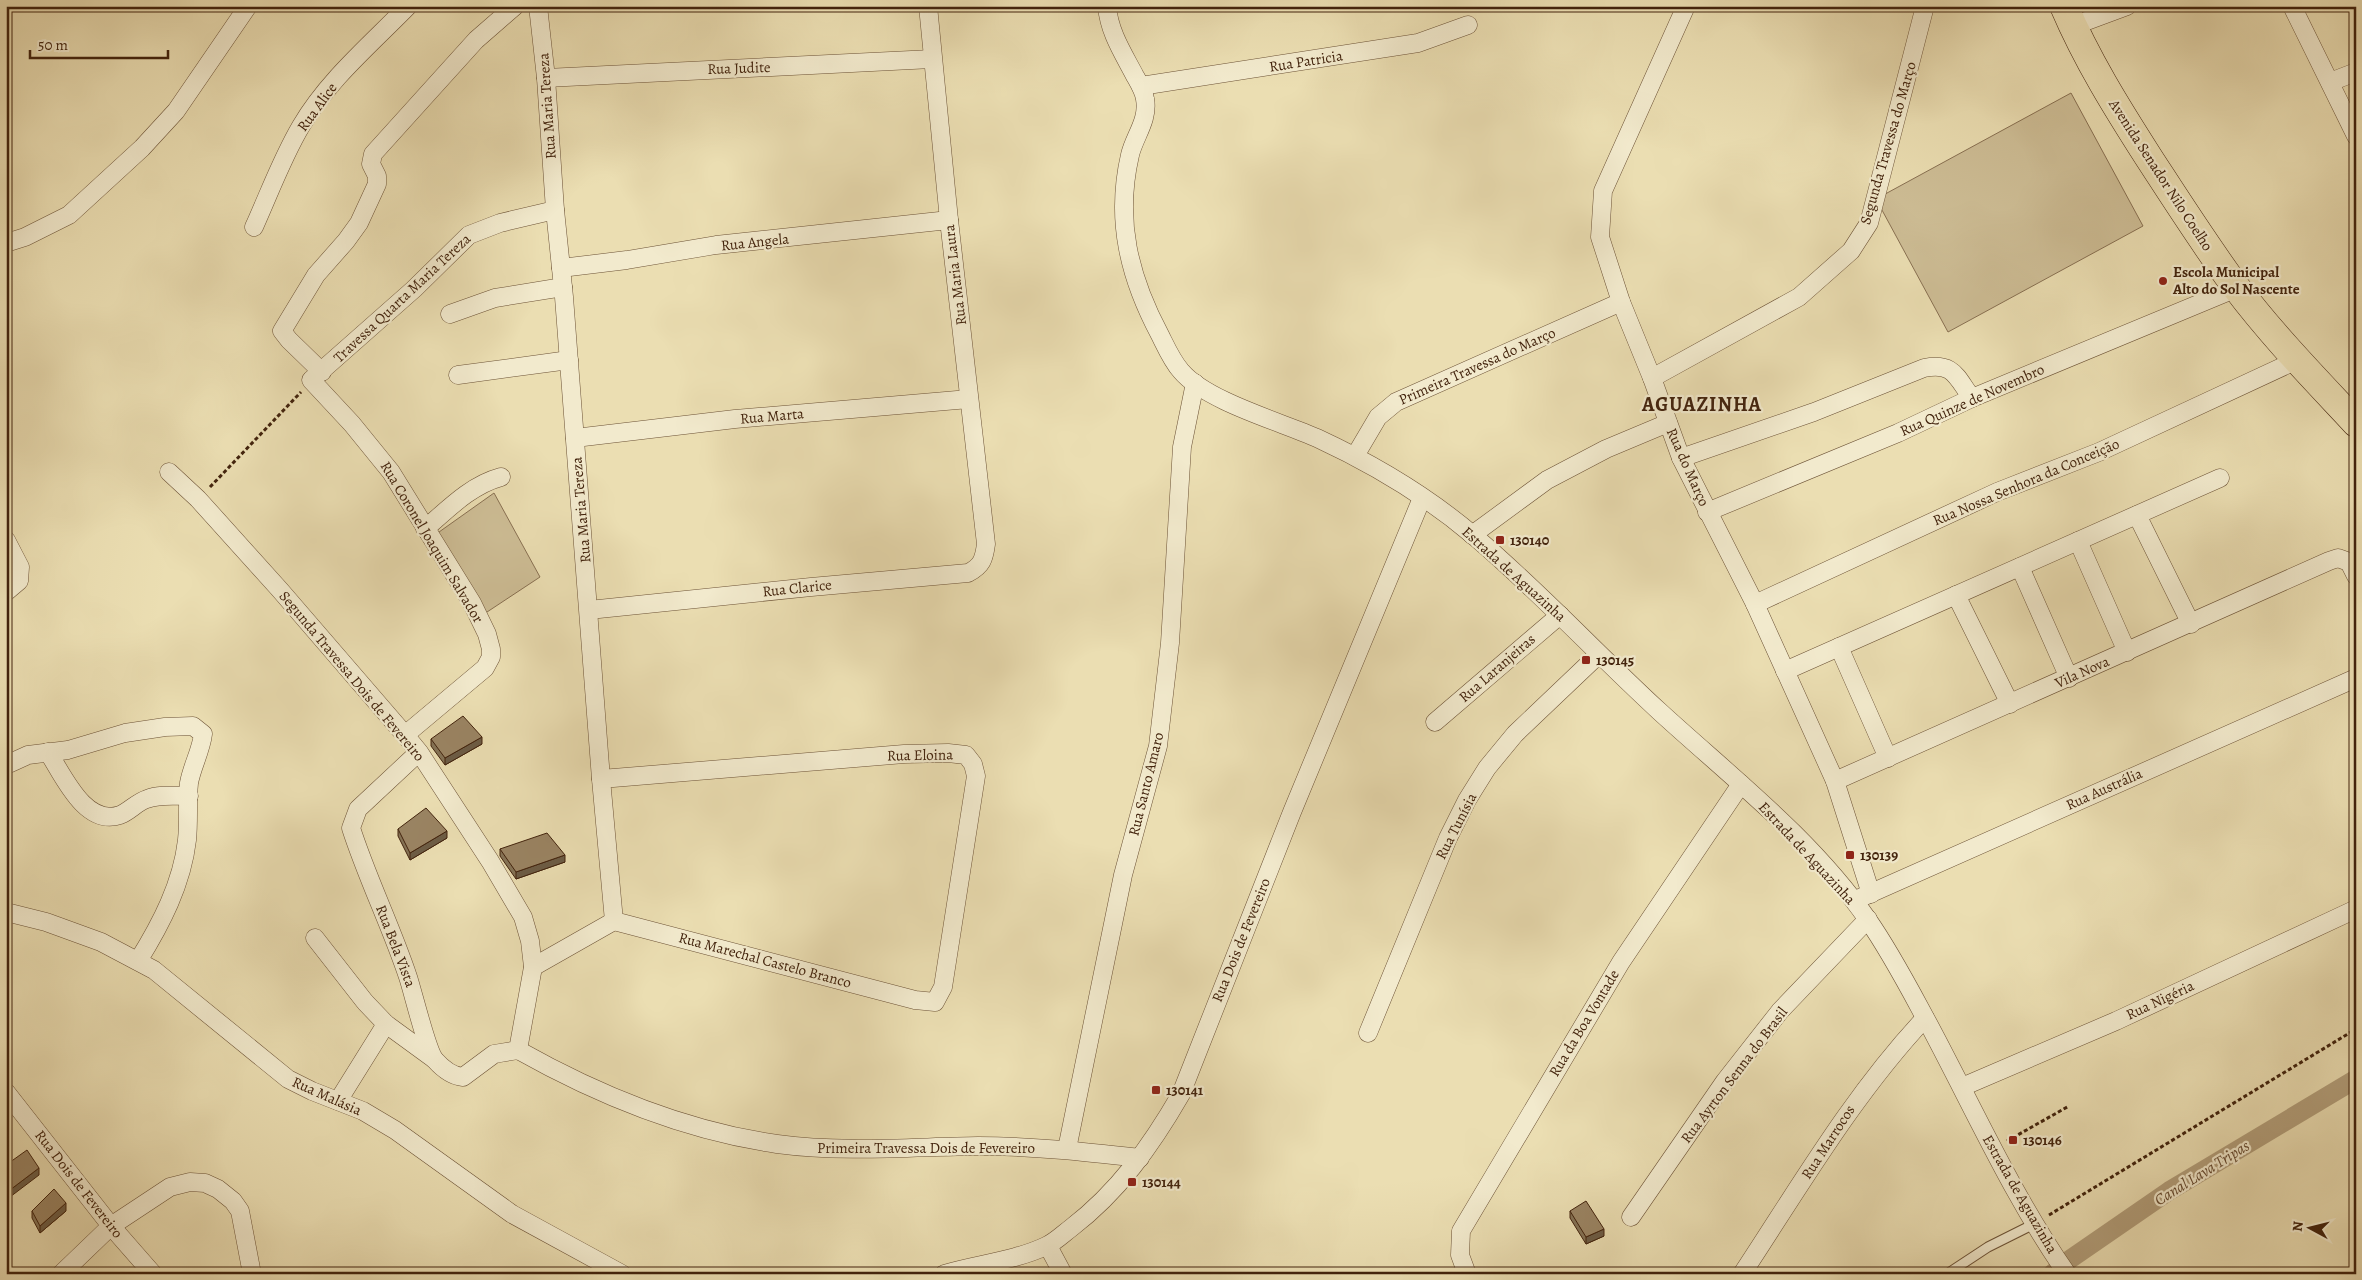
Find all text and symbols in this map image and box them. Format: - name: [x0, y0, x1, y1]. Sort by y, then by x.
- scale bar: [30, 28, 168, 60]
- text: 50 m: [38, 35, 68, 55]
- street label: Rua Patricia: [1268, 45, 1344, 77]
- street label: Rua Maria Tereza: [533, 52, 561, 160]
- street label: Rua Judite: [707, 57, 771, 79]
- street label: Segunda Travessa do Março: [1855, 59, 1921, 227]
- street label: Rua Alice: [292, 78, 342, 136]
- street label: Avenida Senador Nilo Coelho: [2104, 94, 2218, 255]
- street label: Rua Maria Laura: [939, 223, 971, 327]
- street label: Rua Angela: [720, 228, 790, 256]
- street label: Travessa Quarta Maria Tereza: [329, 229, 475, 367]
- place label: Escola Municipal Alto do Sol Nascente: [2172, 262, 2300, 299]
- marker: Escola Municipal Alto do Sol Nascente: [2157, 275, 2169, 287]
- street label: Primeira Travessa do Março: [1395, 322, 1559, 410]
- street label: Rua Quinze de Novembro: [1897, 359, 2047, 441]
- district label: AGUAZINHA: [1641, 391, 1762, 418]
- street label: Rua Marta: [739, 403, 805, 429]
- street label: Rua do Março: [1662, 425, 1714, 509]
- street label: Rua Nossa Senhora da Conceição: [1930, 434, 2122, 530]
- street label: Rua Maria Tereza: [566, 456, 596, 564]
- street label: Rua Coronel Joaquim Salvador: [376, 457, 488, 627]
- street label: Estrada de Aguazinha: [1458, 522, 1570, 626]
- place label: 130140: [1510, 530, 1550, 550]
- marker: 130140: [1494, 534, 1506, 546]
- street label: Rua Clarice: [761, 574, 833, 602]
- street label: Segunda Travessa Dois de Fevereiro: [275, 587, 429, 765]
- street label: Rua Laranjeiras: [1454, 629, 1540, 707]
- place label: 130145: [1596, 650, 1634, 670]
- street label: Vila Nova: [2051, 651, 2112, 693]
- marker: 130145: [1580, 654, 1592, 666]
- street label: Rua Santo Amaro: [1123, 730, 1169, 838]
- street label: Rua Eloina: [887, 744, 953, 766]
- street label: Rua Austrália: [2063, 763, 2145, 815]
- street label: Rua Tunísia: [1431, 789, 1481, 863]
- street label: Estrada de Aguazinha: [1754, 797, 1860, 909]
- place label: 130139: [1860, 845, 1898, 865]
- marker: 130139: [1844, 849, 1856, 861]
- street label: Rua Dois de Fevereiro: [1207, 875, 1275, 1005]
- street label: Rua Bela Vista: [371, 902, 421, 990]
- street label: Rua Marechal Castelo Branco: [676, 927, 854, 993]
- street label: Rua da Boa Vontade: [1544, 966, 1624, 1080]
- street label: Rua Nigéria: [2123, 976, 2197, 1024]
- street label: Rua Ayrton Senna do Brasil: [1676, 1002, 1792, 1147]
- street label: Rua Malásia: [289, 1072, 365, 1120]
- place label: 130141: [1166, 1080, 1204, 1100]
- marker: 130141: [1150, 1084, 1162, 1096]
- street label: Rua Marrocos: [1797, 1101, 1859, 1183]
- street label: Rua Dois de Fevereiro: [30, 1126, 128, 1242]
- place label: 130146: [2023, 1130, 2062, 1150]
- street label: Estrada de Aguazinha: [1978, 1131, 2062, 1257]
- marker: 130146: [2007, 1134, 2019, 1146]
- water label: Canal Lava Tripas: [2150, 1135, 2254, 1211]
- street label: Primeira Travessa Dois de Fevereiro: [817, 1138, 1035, 1158]
- place label: 130144: [1142, 1172, 1181, 1192]
- marker: 130144: [1126, 1176, 1138, 1188]
- north arrow: [2284, 1202, 2334, 1252]
- text: N: [2288, 1220, 2308, 1233]

